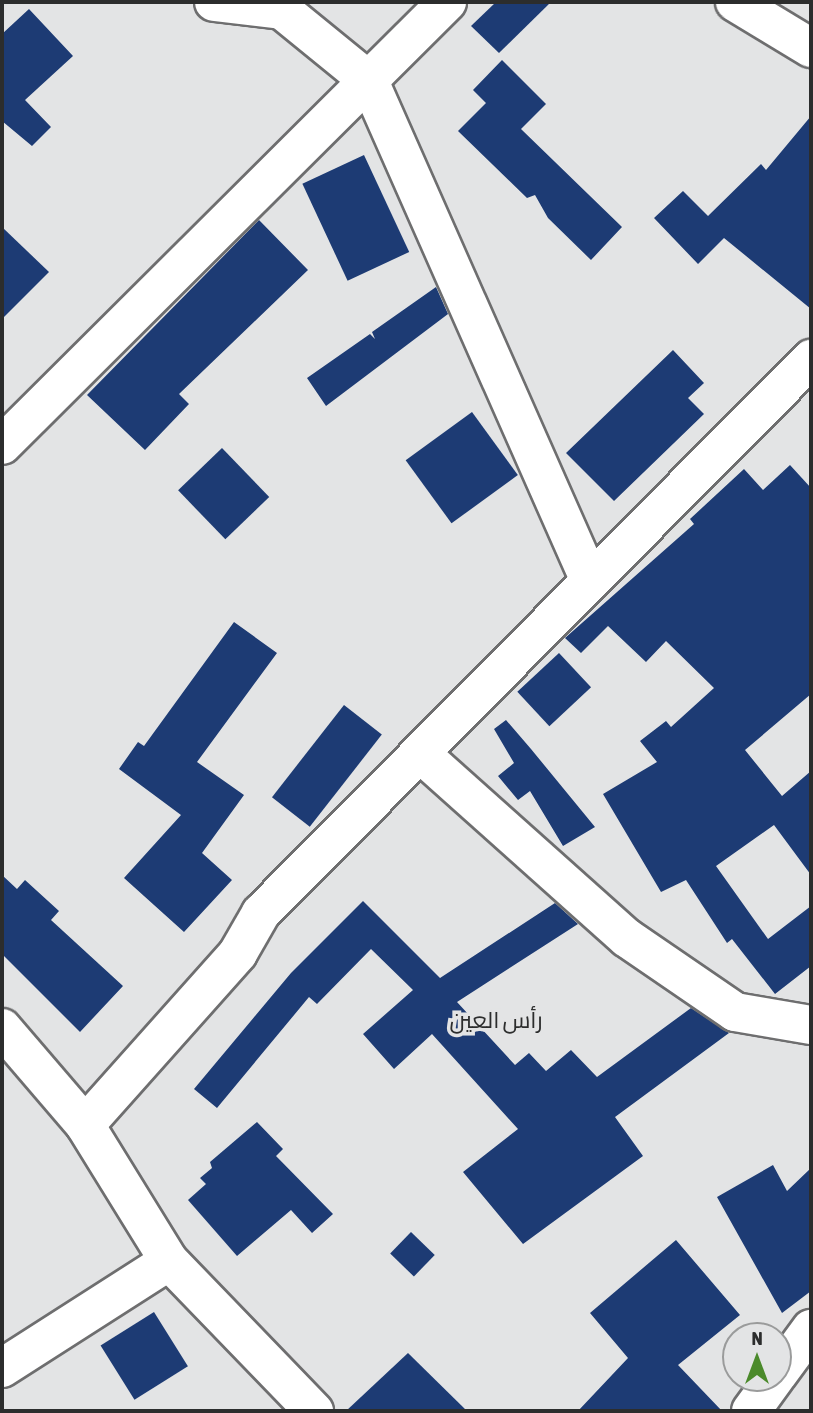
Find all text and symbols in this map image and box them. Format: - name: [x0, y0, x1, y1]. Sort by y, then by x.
- district label: رأس العين: [449, 1006, 543, 1034]
- north arrow: [722, 1322, 792, 1392]
- text: N: [751, 1327, 763, 1349]

